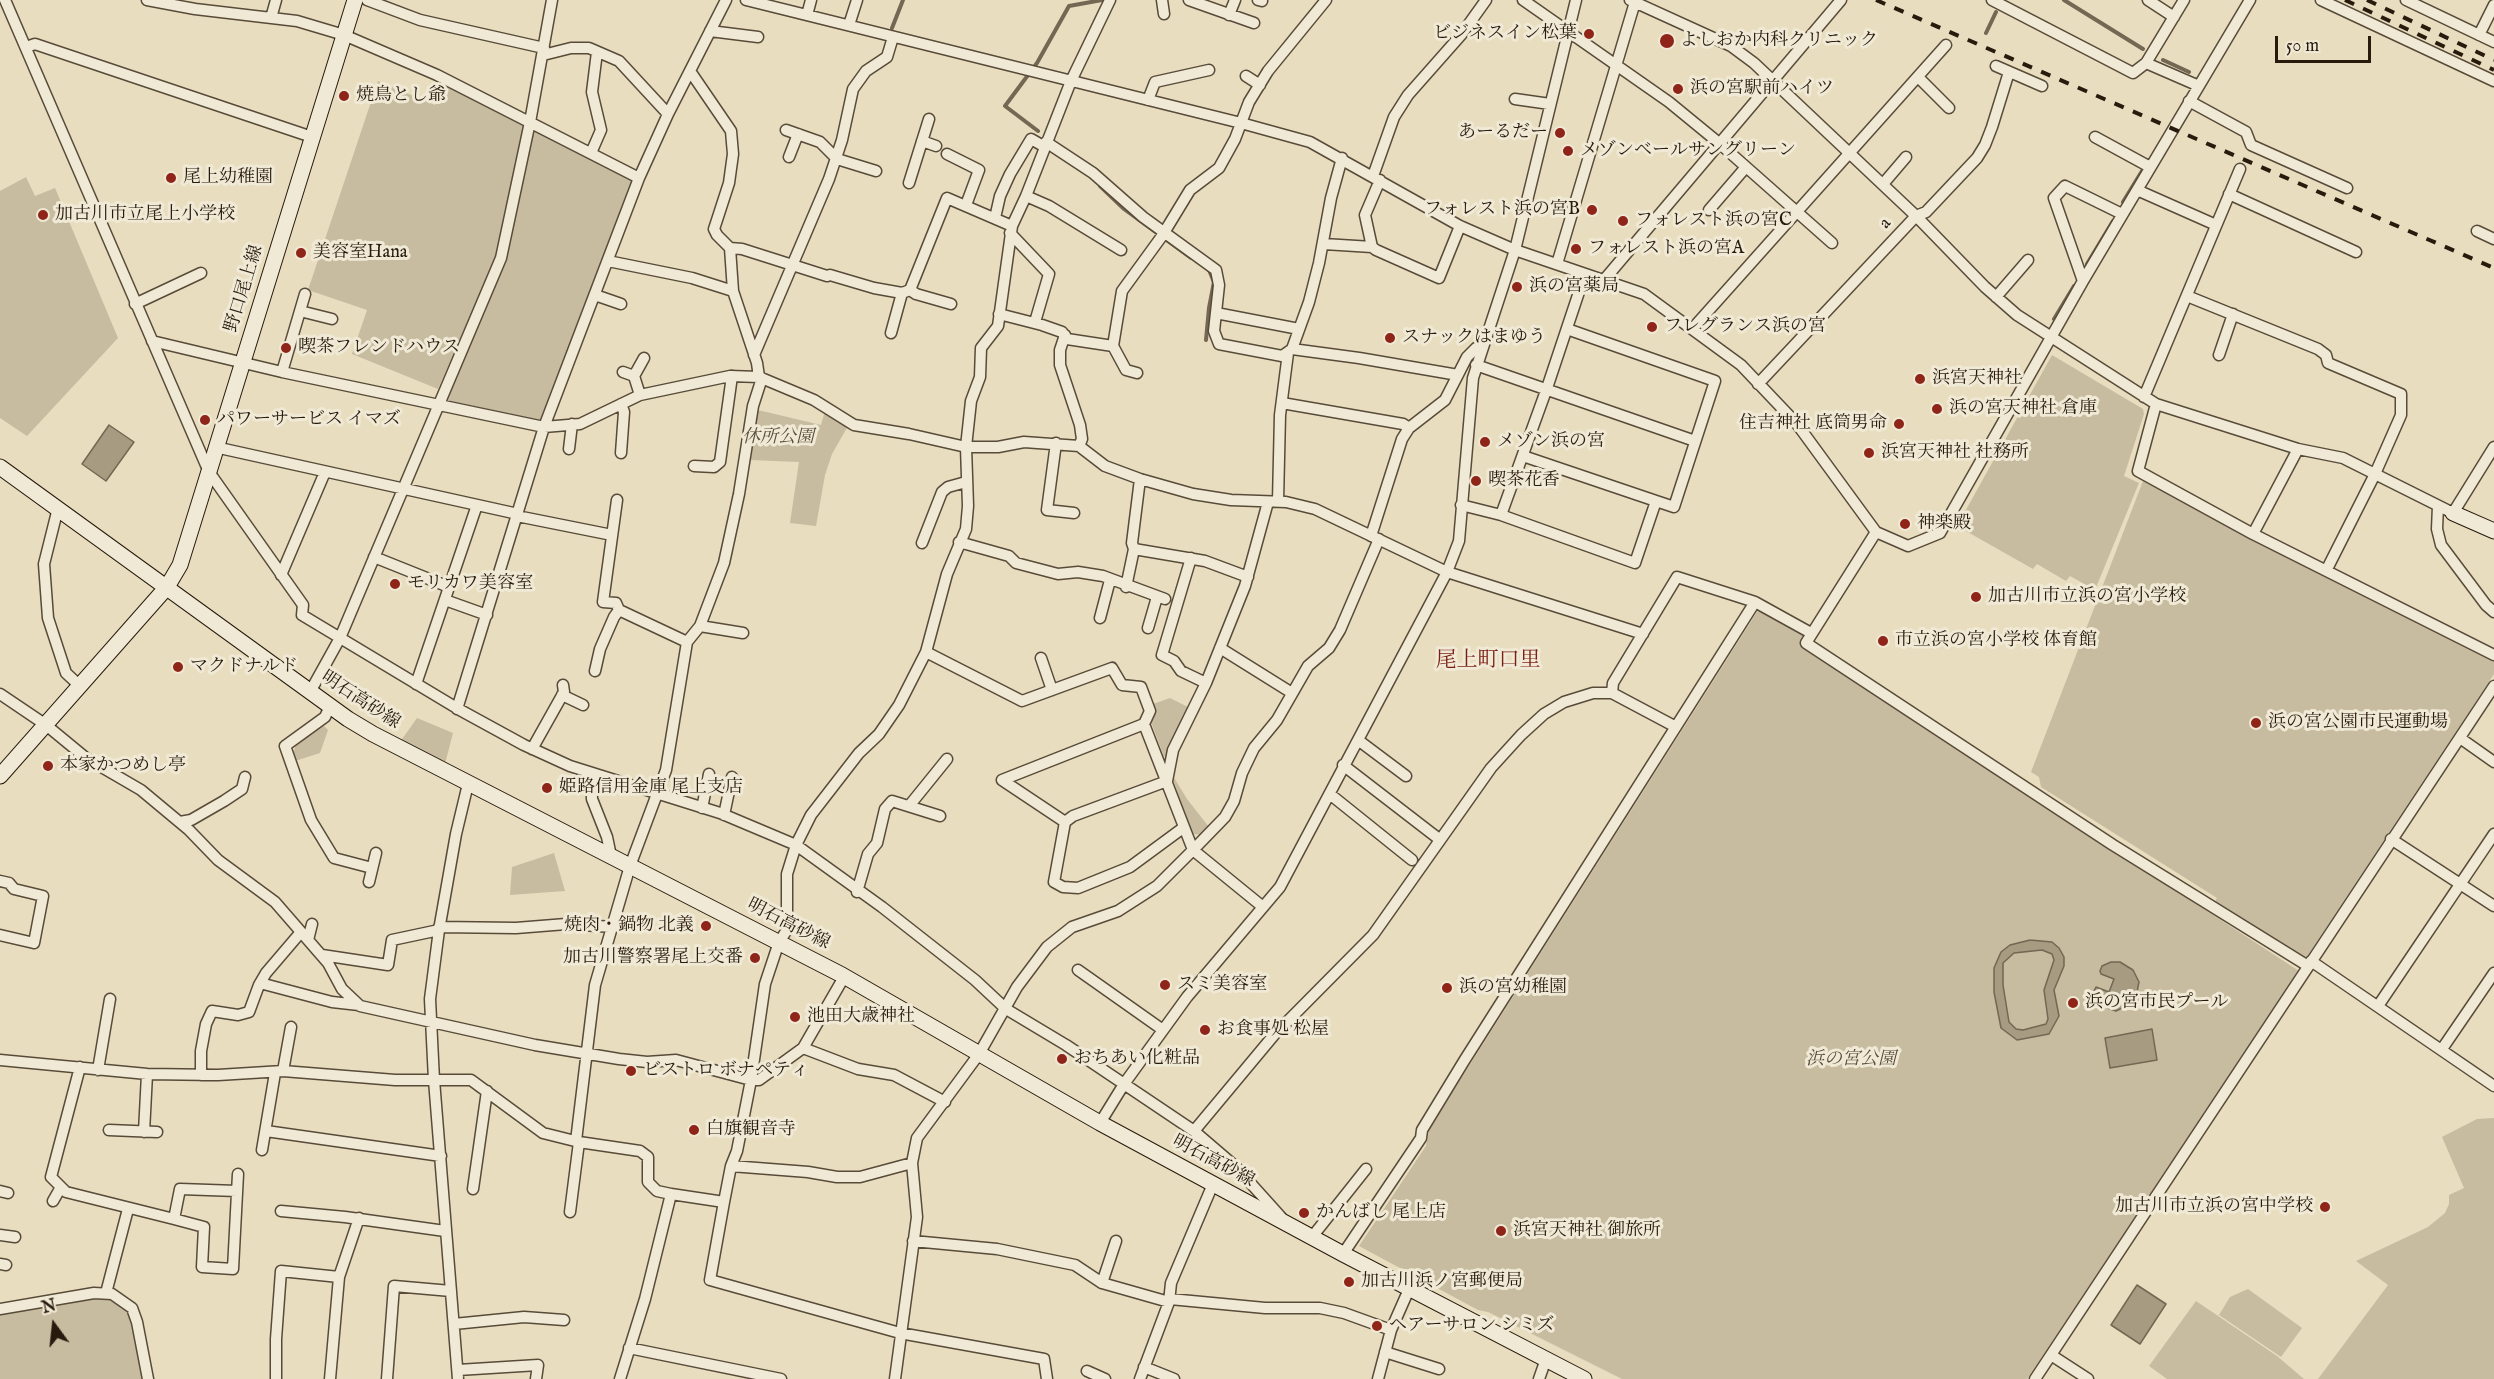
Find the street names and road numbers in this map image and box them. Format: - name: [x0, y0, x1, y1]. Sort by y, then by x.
- street label: a: [1875, 214, 1897, 234]
- street label: 野口尾上線: [222, 243, 268, 335]
- street label: 明石高砂線: [316, 667, 404, 735]
- street label: 明石高砂線: [743, 895, 833, 955]
- street label: 明石高砂線: [1168, 1131, 1258, 1193]

